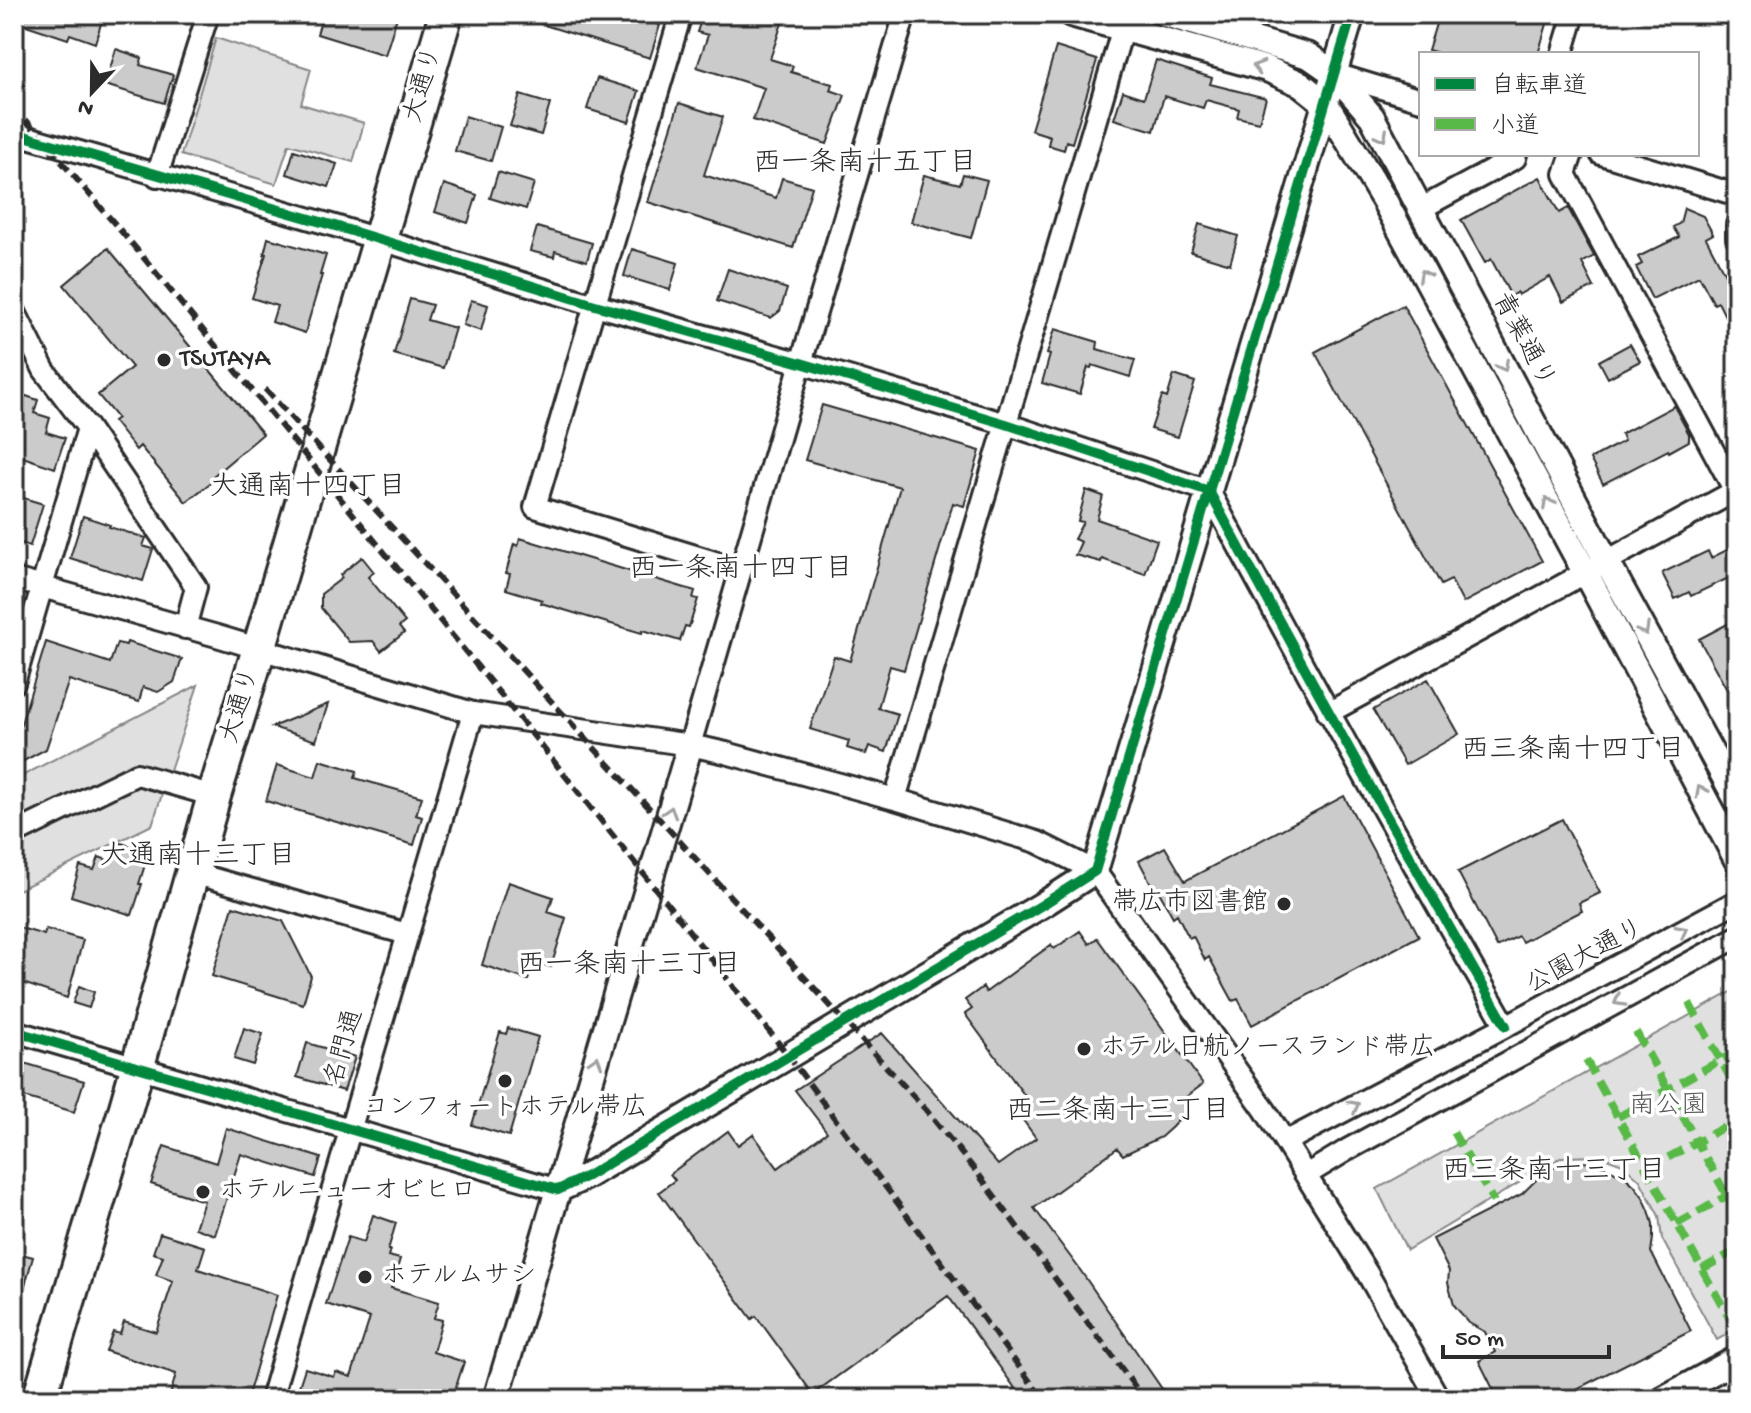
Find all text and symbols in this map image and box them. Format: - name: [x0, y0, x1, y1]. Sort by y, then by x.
- street label: 大通り: [398, 43, 451, 127]
- north arrow: [52, 52, 132, 132]
- legend: [1419, 52, 1699, 156]
- one-way arrow: [1252, 60, 1266, 76]
- text: 自転車道: [1491, 72, 1587, 102]
- text: N: [74, 92, 98, 122]
- text: 小道: [1491, 112, 1539, 142]
- one-way arrow: [1372, 128, 1387, 142]
- district label: 西一条南十五丁目: [753, 147, 977, 181]
- one-way arrow: [1419, 268, 1434, 283]
- street label: 青葉通り: [1484, 287, 1562, 394]
- place label: TSUTAYA: [178, 345, 271, 376]
- marker: TSUTAYA: [155, 351, 173, 369]
- one-way arrow: [1494, 358, 1509, 372]
- district label: 大通南十四丁目: [210, 471, 406, 505]
- one-way arrow: [1542, 497, 1557, 512]
- district label: 西一条南十四丁目: [629, 553, 853, 587]
- one-way arrow: [1634, 622, 1650, 636]
- street label: 大通り: [215, 664, 268, 748]
- district label: 西三条南十四丁目: [1461, 734, 1685, 768]
- one-way arrow: [1695, 785, 1710, 800]
- one-way arrow: [661, 805, 677, 819]
- district label: 大通南十三丁目: [100, 840, 296, 874]
- place label: 帯広市図書館: [1112, 887, 1268, 920]
- marker: 帯広市図書館: [1275, 895, 1293, 913]
- street label: 公園大通り: [1521, 913, 1651, 1002]
- one-way arrow: [1674, 925, 1688, 940]
- district label: 西一条南十三丁目: [517, 949, 741, 983]
- one-way arrow: [1613, 992, 1627, 1007]
- street label: 名門通: [319, 1006, 372, 1090]
- place label: ホテル日航ノースランド帯広: [1100, 1032, 1435, 1065]
- marker: ホテル日航ノースランド帯広: [1075, 1040, 1093, 1058]
- one-way arrow: [587, 1055, 603, 1068]
- marker: コンフォートホテル帯広: [496, 1072, 514, 1090]
- park label: 南公園: [1629, 1090, 1707, 1123]
- place label: コンフォートホテル帯広: [363, 1093, 647, 1125]
- district label: 西二条南十三丁目: [1006, 1095, 1230, 1129]
- one-way arrow: [1346, 1101, 1360, 1116]
- district label: 西三条南十三丁目: [1442, 1155, 1666, 1189]
- place label: ホテルニューオビヒロ: [219, 1177, 476, 1208]
- marker: ホテルニューオビヒロ: [194, 1183, 212, 1201]
- place label: ホテルムサシ: [381, 1262, 536, 1293]
- marker: ホテルムサシ: [356, 1268, 374, 1286]
- scale bar: [1443, 1309, 1609, 1359]
- text: 50 m: [1455, 1326, 1504, 1355]

